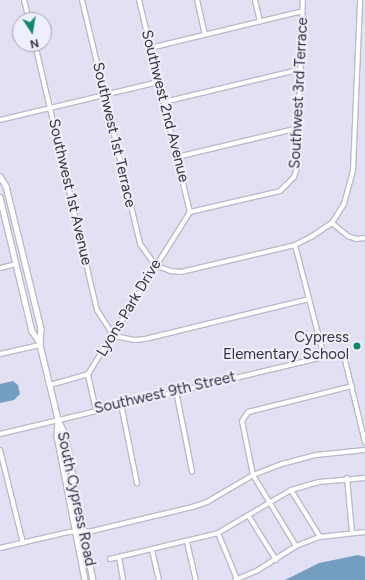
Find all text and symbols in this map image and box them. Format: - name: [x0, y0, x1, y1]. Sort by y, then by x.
- north arrow: [12, 12, 52, 52]
- street label: Southwest 3rd Terrace: [286, 17, 312, 169]
- street label: Southwest 2nd Avenue: [137, 28, 193, 184]
- text: N: [29, 36, 40, 50]
- street label: Southwest 1st Terrace: [89, 61, 139, 209]
- street label: Southwest 1st Avenue: [44, 117, 96, 267]
- street label: Lyons Park Drive: [93, 256, 165, 360]
- place label: Cypress Elementary School: [223, 328, 349, 363]
- marker: Cypress Elementary School: [352, 341, 362, 351]
- street label: Southwest 9th Street: [93, 368, 237, 418]
- street label: South Cypress Road: [53, 430, 99, 568]

